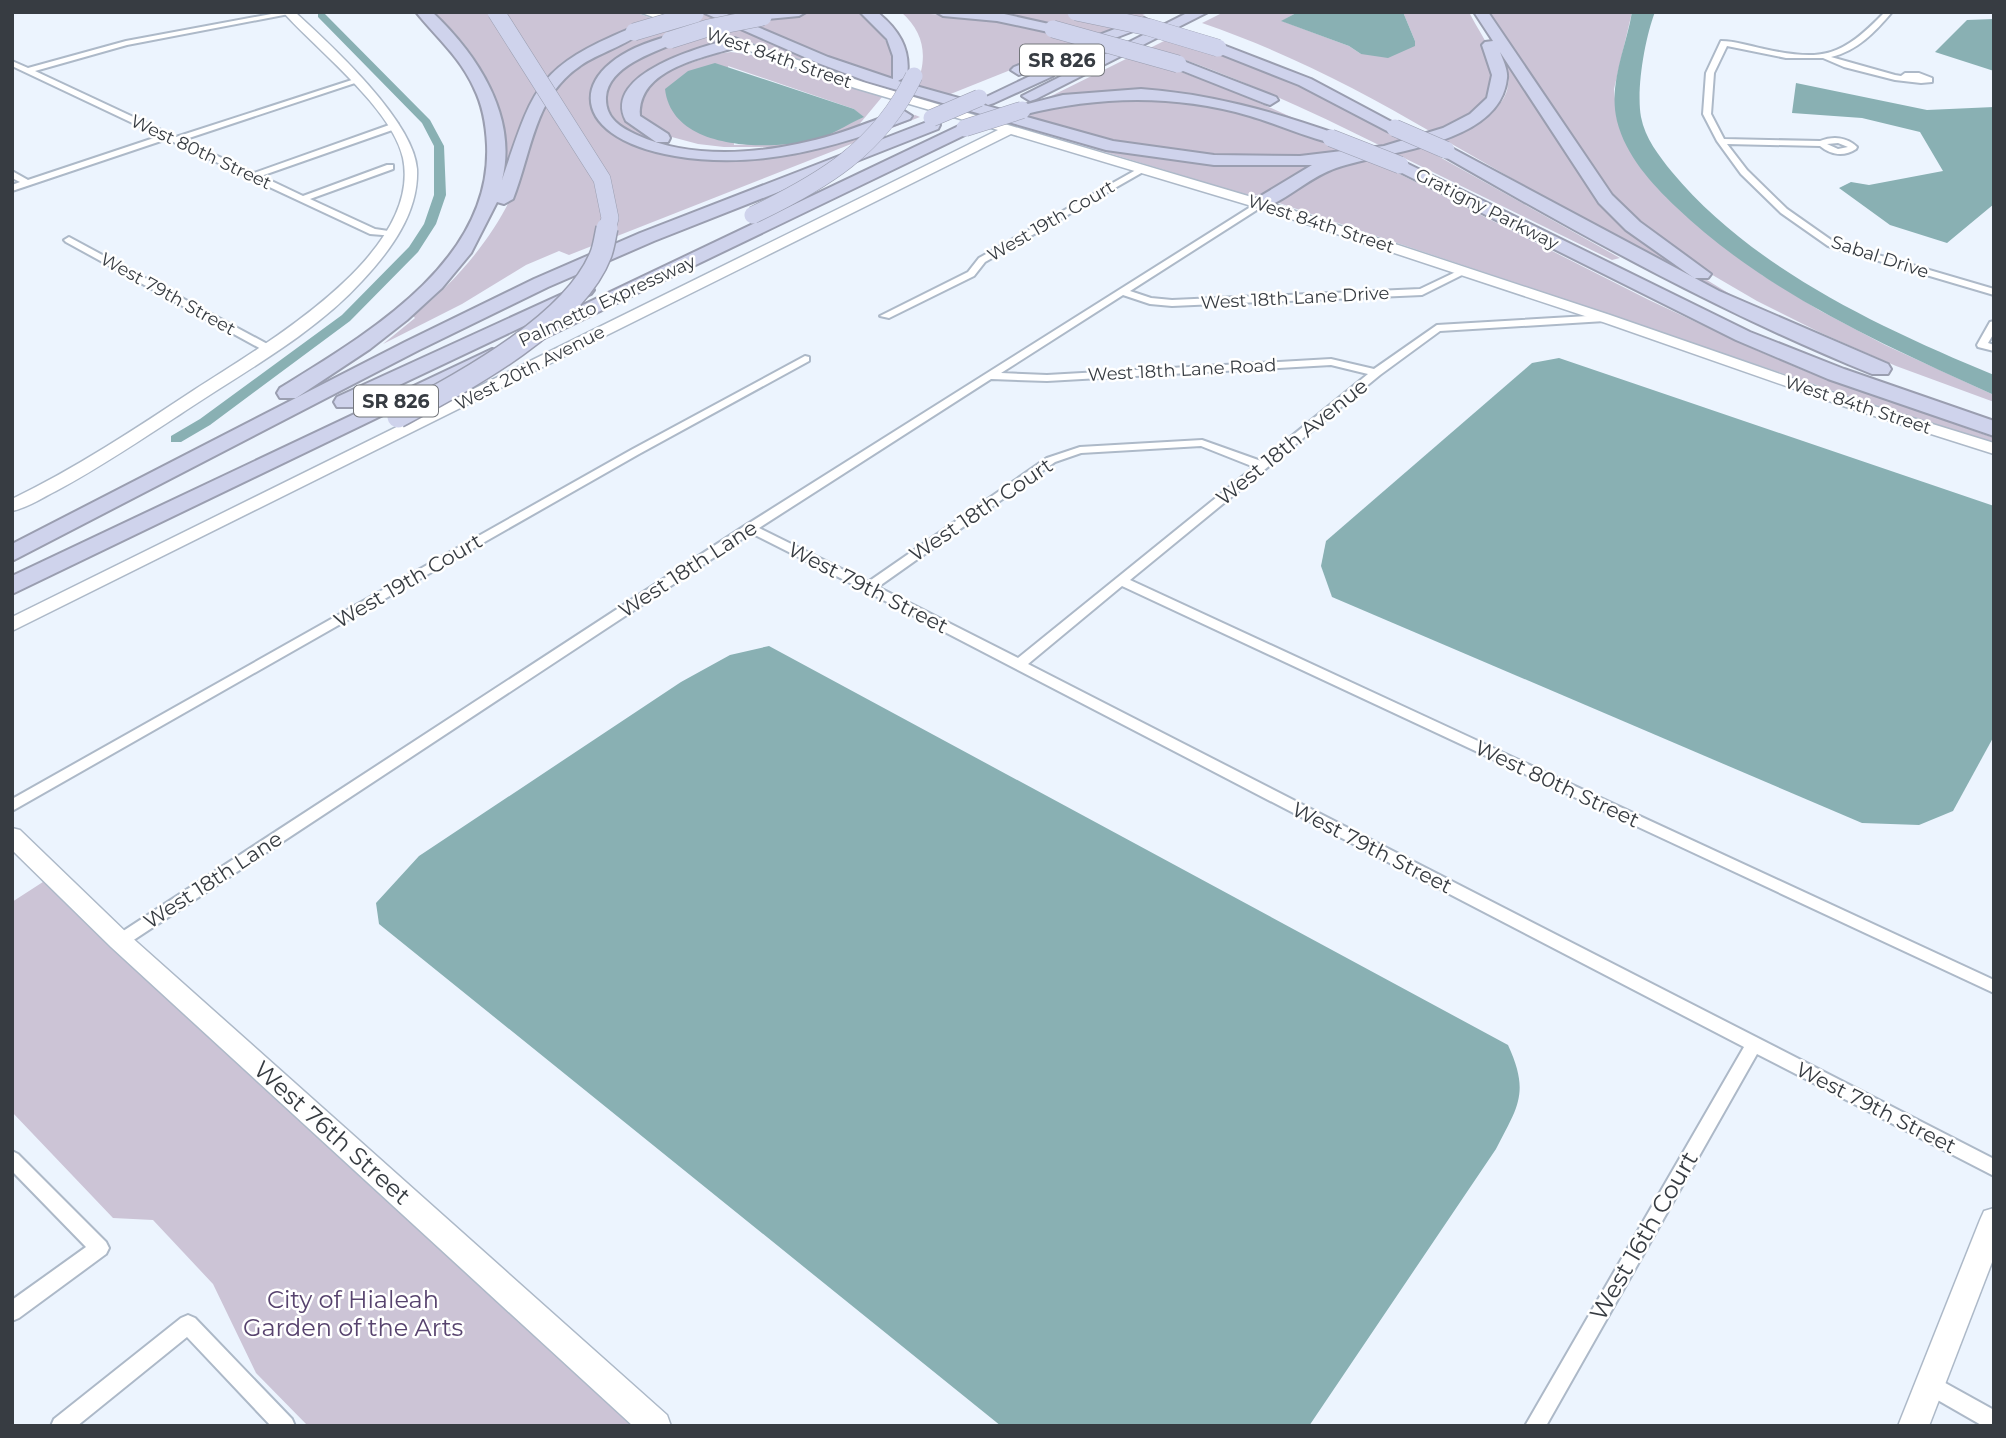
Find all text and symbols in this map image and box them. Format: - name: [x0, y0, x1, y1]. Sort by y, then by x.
- street label: West 84th Street: [703, 23, 855, 93]
- road number: SR 826: [1020, 44, 1104, 76]
- street label: West 80th Street: [127, 110, 275, 194]
- street label: Gratigny Parkway: [1412, 163, 1563, 255]
- street label: West 19th Court: [984, 176, 1118, 266]
- street label: West 84th Street: [1245, 190, 1397, 258]
- street label: Sabal Drive: [1828, 231, 1932, 283]
- street label: West 79th Street: [97, 248, 239, 340]
- street label: Palmetto Expressway: [515, 250, 699, 352]
- street label: West 18th Lane Drive: [1200, 282, 1390, 314]
- street label: West 20th Avenue: [451, 321, 609, 415]
- street label: West 18th Lane Road: [1087, 354, 1277, 386]
- street label: West 84th Street: [1782, 371, 1934, 439]
- street label: West 18th Avenue: [1211, 373, 1372, 510]
- road number: SR 826: [354, 386, 438, 416]
- street label: West 18th Court: [904, 452, 1057, 567]
- street label: West 18th Lane: [614, 515, 762, 623]
- street label: West 19th Court: [329, 528, 486, 633]
- street label: West 79th Street: [784, 536, 952, 639]
- street label: West 80th Street: [1471, 735, 1643, 833]
- street label: West 79th Street: [1288, 796, 1456, 899]
- street label: West 18th Lane: [139, 826, 287, 934]
- street label: West 76th Street: [248, 1055, 417, 1211]
- street label: West 79th Street: [1792, 1056, 1960, 1159]
- street label: West 16th Court: [1583, 1146, 1704, 1325]
- park label: City of Hialeah Garden of the Arts: [243, 1285, 463, 1342]

